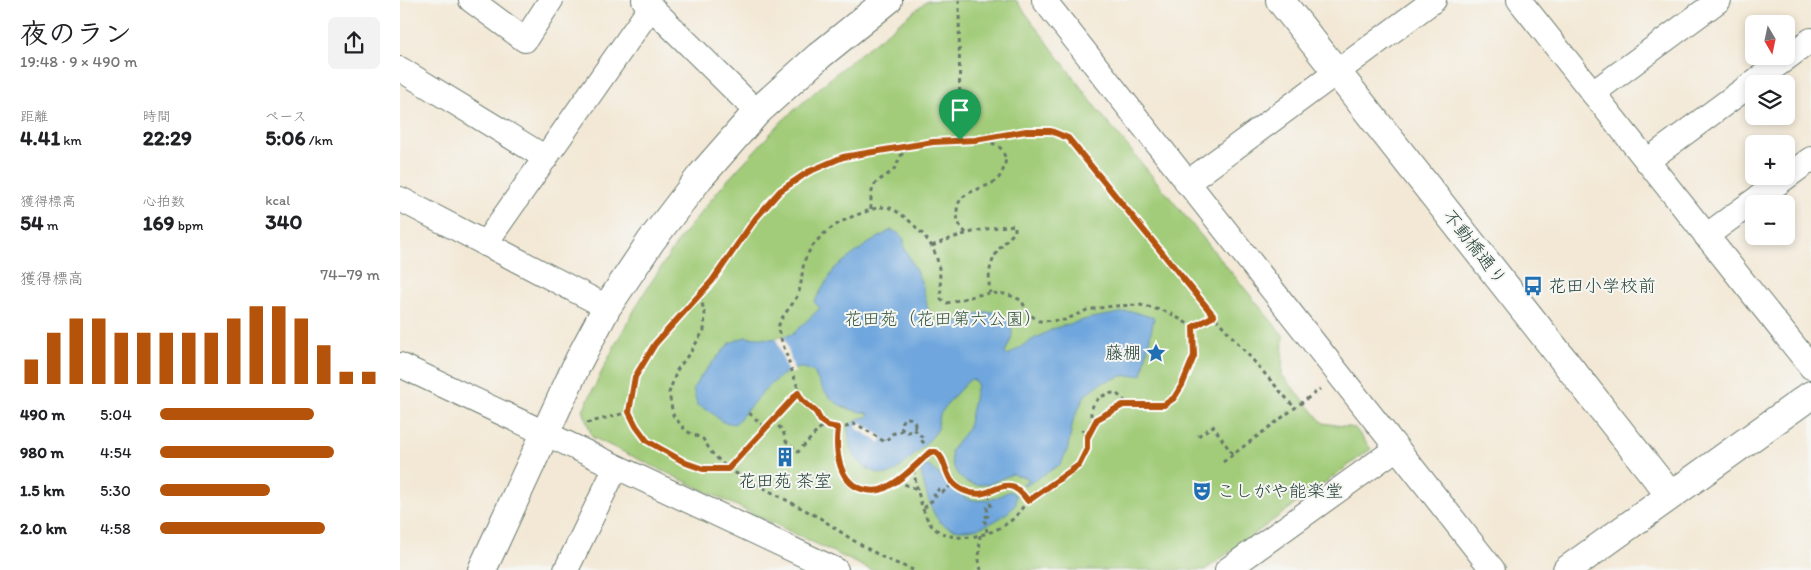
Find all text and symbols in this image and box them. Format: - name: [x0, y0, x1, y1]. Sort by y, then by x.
- north arrow: [1745, 15, 1795, 65]
- map controls: [1745, 15, 1795, 245]
- text: 夜のラン: [20, 16, 132, 50]
- button: share: [328, 17, 380, 69]
- text: 19:48 · 9 × 490 m: [20, 52, 137, 71]
- button: layers: [1745, 75, 1795, 125]
- pin: [939, 89, 981, 140]
- icon: arrive: [946, 96, 974, 124]
- text: 距離: [20, 108, 48, 125]
- text: 時間: [143, 108, 171, 125]
- text: ペース: [265, 108, 307, 125]
- text: 4.41: [20, 125, 60, 150]
- text: 22:29: [143, 125, 192, 150]
- text: 5:06: [265, 125, 306, 150]
- text: km: [60, 132, 82, 149]
- text: /km: [306, 132, 333, 149]
- button: +: [1745, 135, 1795, 185]
- text: kcal: [265, 192, 290, 209]
- text: 獲得標高: [20, 193, 76, 210]
- text: 心拍数: [143, 193, 185, 210]
- button: −: [1745, 195, 1795, 245]
- street label: 不動橋通り: [1439, 205, 1511, 289]
- text: 340: [265, 209, 302, 234]
- text: 54: [20, 210, 44, 235]
- text: 169: [143, 210, 175, 235]
- text: m: [44, 217, 59, 234]
- text: bpm: [175, 217, 204, 234]
- text: 74–79 m: [320, 265, 380, 284]
- text: 獲得標高: [20, 269, 84, 288]
- bus stop icon: 花田小学校前: [1522, 275, 1544, 297]
- place label: 花田小学校前: [1548, 275, 1656, 297]
- park label: 花田苑（花田第六公園）: [844, 308, 1042, 330]
- place label: 藤棚: [1105, 342, 1141, 364]
- place icon: 藤棚: [1145, 342, 1167, 364]
- text: 490 m: [20, 405, 65, 424]
- text: 5:04: [100, 405, 132, 424]
- text: 980 m: [20, 443, 64, 462]
- text: 4:54: [100, 443, 132, 462]
- building icon: 花田苑 茶室: [774, 446, 796, 468]
- place label: 花田苑 茶室: [738, 470, 832, 492]
- theatre icon: こしがや能楽堂: [1191, 480, 1213, 502]
- place label: こしがや能楽堂: [1217, 480, 1343, 502]
- text: 1.5 km: [20, 481, 65, 500]
- text: 5:30: [100, 481, 131, 500]
- text: 2.0 km: [20, 519, 67, 538]
- text: 4:58: [100, 519, 131, 538]

